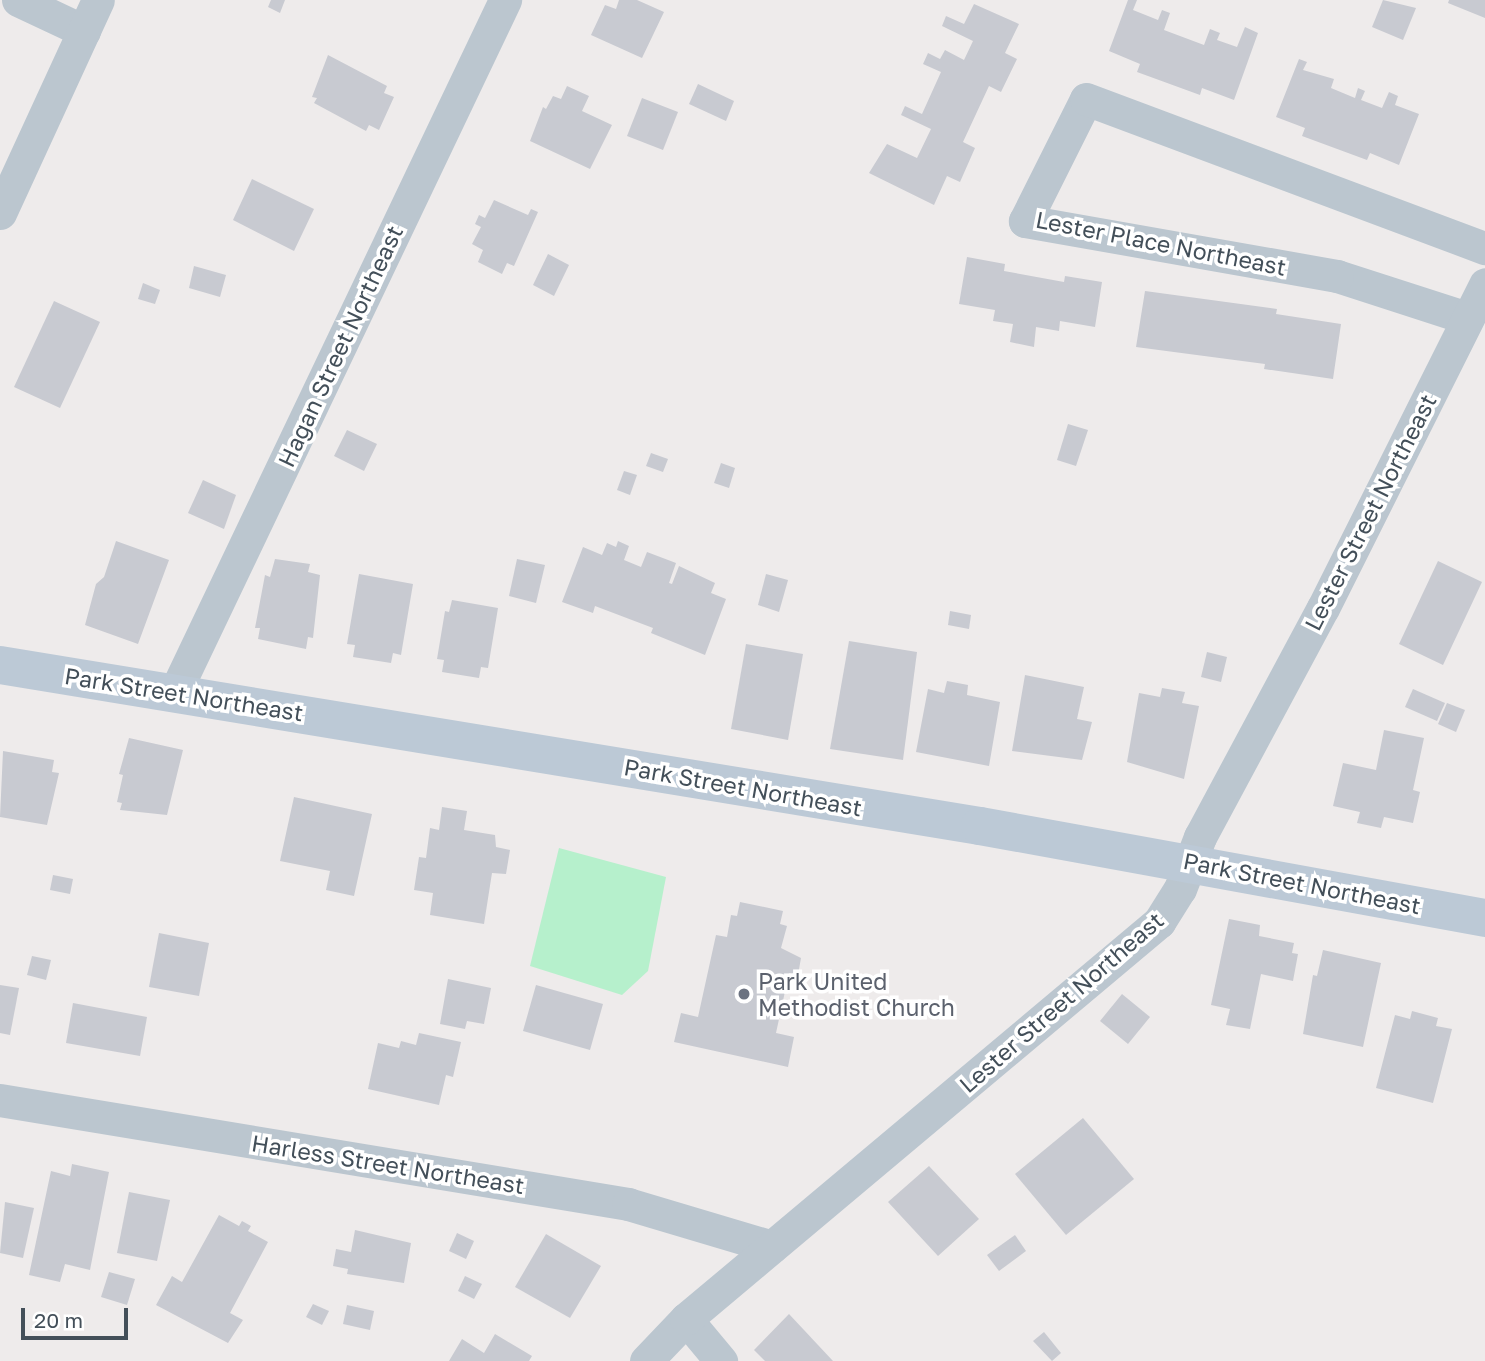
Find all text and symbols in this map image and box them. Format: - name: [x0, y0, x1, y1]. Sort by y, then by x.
- street label: Lester Place Northeast: [1033, 205, 1289, 281]
- street label: Hagan Street Northeast: [272, 221, 408, 471]
- street label: Lester Street Northeast: [1298, 389, 1442, 635]
- street label: Park Street Northeast: [63, 662, 305, 726]
- street label: Park Street Northeast: [622, 752, 864, 822]
- street label: Park Street Northeast: [1181, 846, 1423, 920]
- street label: Lester Street Northeast: [953, 906, 1169, 1098]
- place label: Park United Methodist Church: [758, 967, 955, 1021]
- marker: Park United Methodist Church: [736, 986, 752, 1002]
- street label: Harless Street Northeast: [250, 1129, 526, 1199]
- scale bar: [24, 1294, 131, 1338]
- text: 20 m: [34, 1307, 83, 1333]

